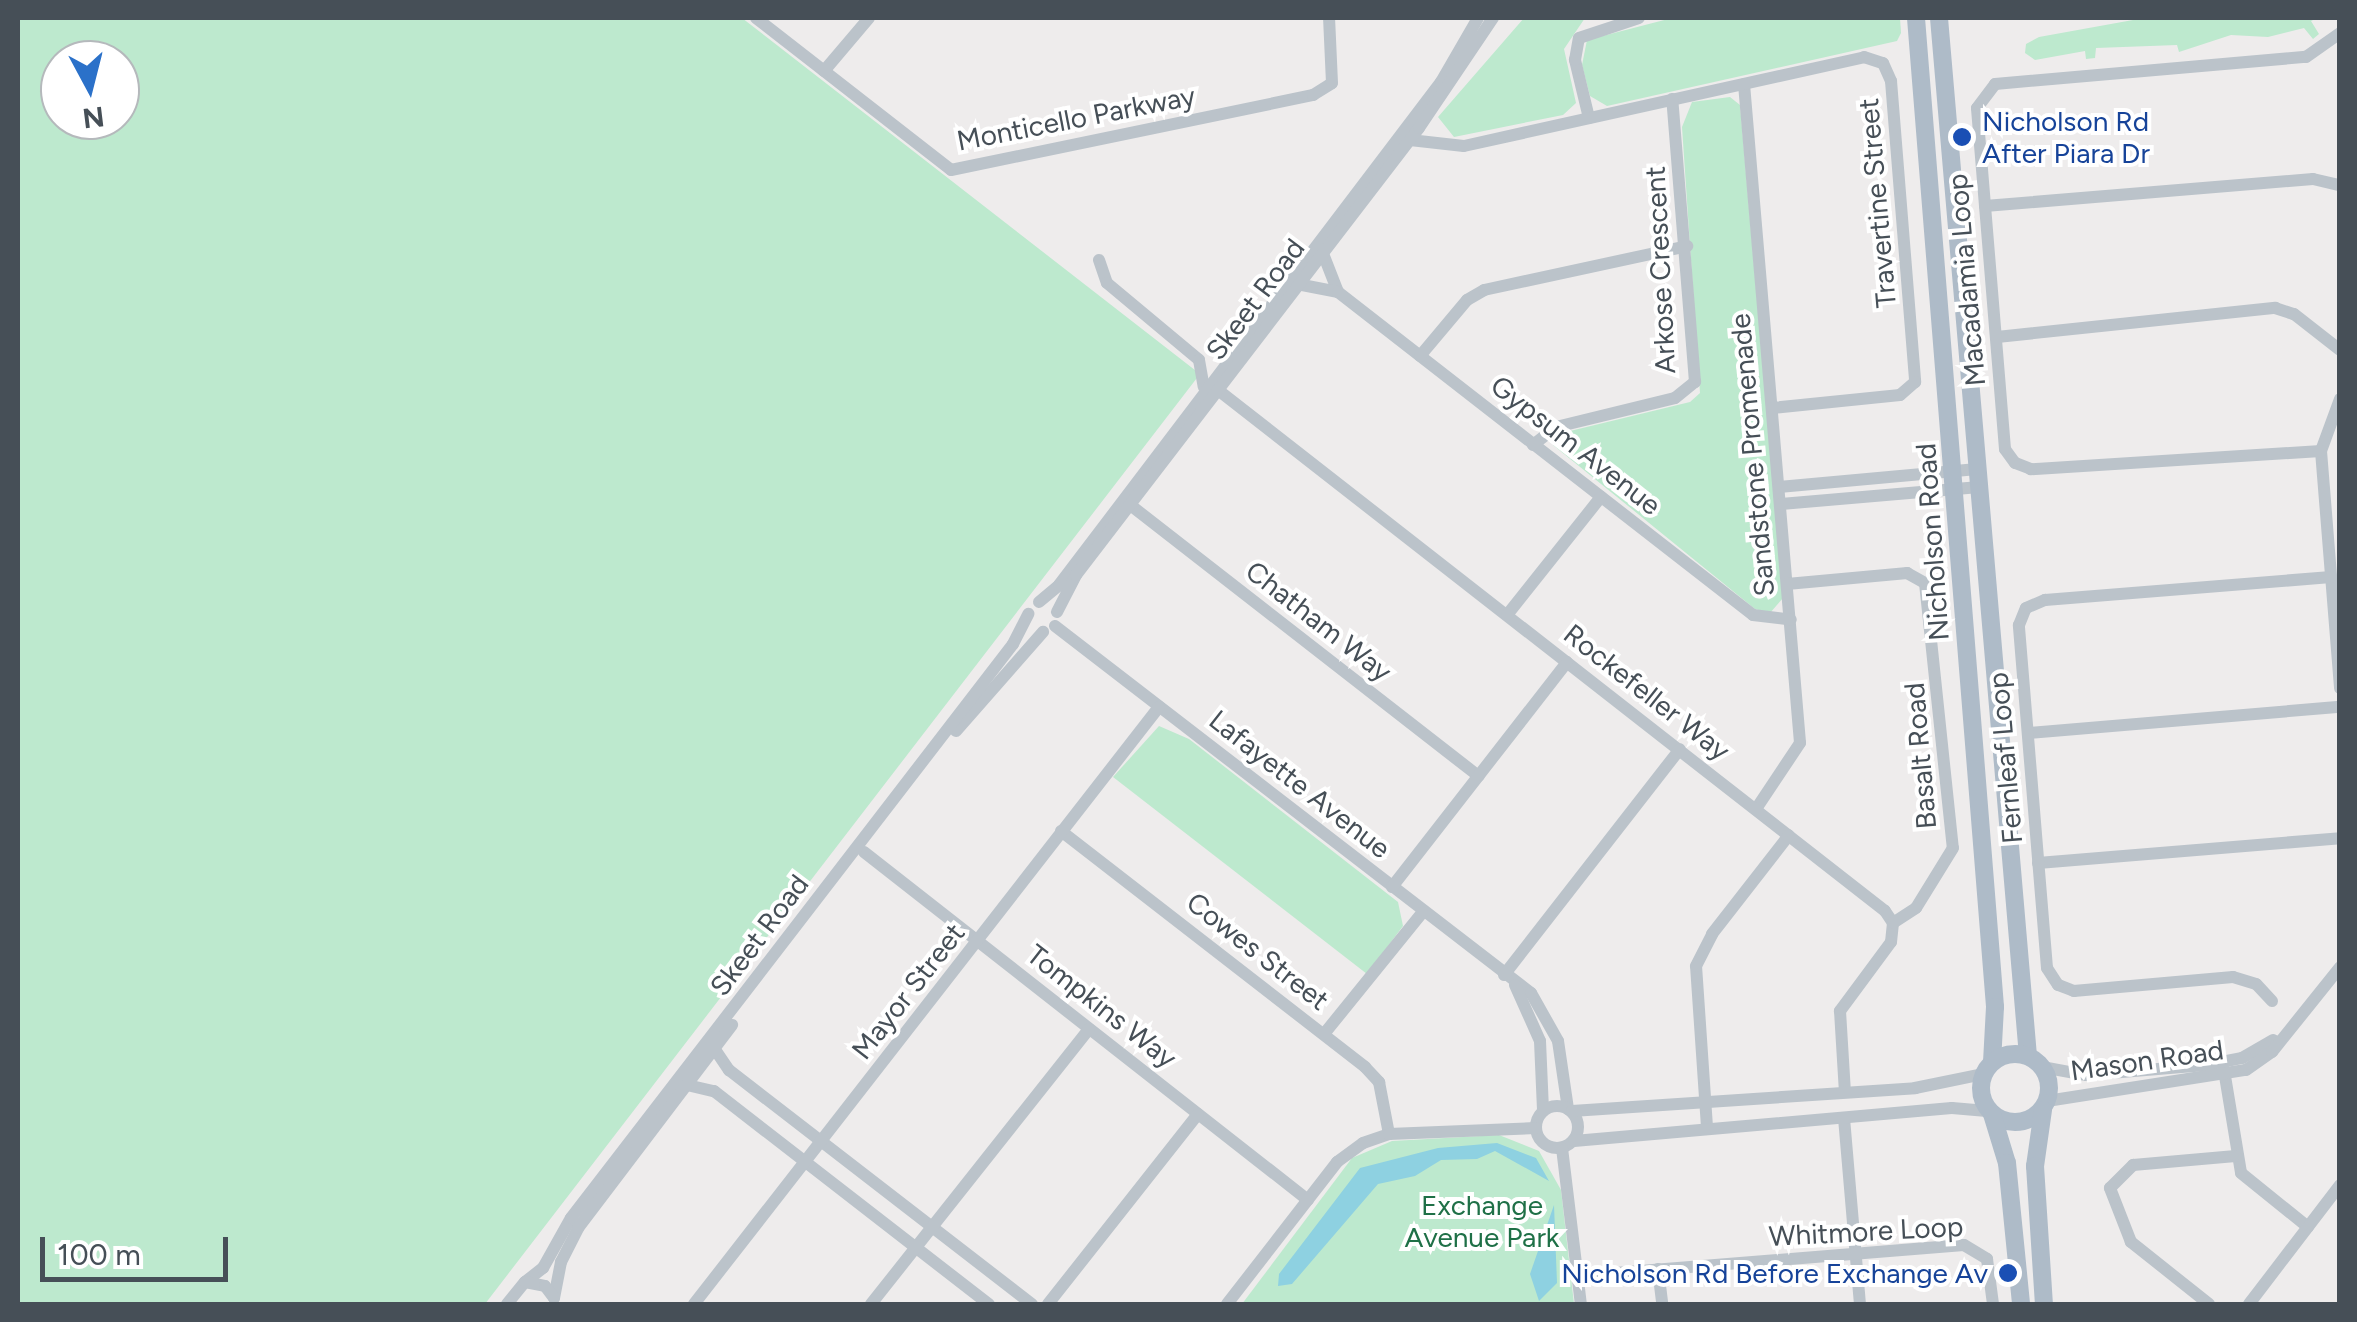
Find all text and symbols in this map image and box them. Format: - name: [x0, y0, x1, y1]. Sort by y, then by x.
- north arrow: [40, 40, 140, 140]
- street label: Monticello Parkway: [954, 78, 1198, 158]
- street label: Travertine Street: [1851, 97, 1903, 309]
- text: N: [81, 100, 106, 136]
- place label: Nicholson Rd After Piara Dr: [1982, 104, 2150, 170]
- marker: Nicholson Rd After Piara Dr: [1951, 126, 1973, 148]
- street label: Arkose Crescent: [1638, 165, 1682, 375]
- street label: Macadamia Loop: [1940, 172, 1992, 388]
- street label: Skeet Road: [1199, 232, 1311, 366]
- street label: Sandstone Promenade: [1723, 312, 1781, 598]
- street label: Gypsum Avenue: [1484, 368, 1668, 522]
- street label: Nicholson Road: [1908, 442, 1956, 642]
- street label: Chatham Way: [1239, 554, 1399, 688]
- street label: Rockefeller Way: [1557, 617, 1737, 767]
- street label: Fernleaf Loop: [1981, 671, 2029, 845]
- street label: Basalt Road: [1897, 681, 1943, 831]
- street label: Lafayette Avenue: [1203, 703, 1397, 865]
- street label: Skeet Road: [703, 868, 815, 1002]
- street label: Cowes Street: [1180, 885, 1336, 1017]
- street label: Mayor Street: [845, 916, 971, 1066]
- street label: Tompkins Way: [1021, 937, 1183, 1075]
- street label: Mason Road: [2068, 1033, 2226, 1087]
- park label: Exchange Avenue Park: [1405, 1188, 1559, 1254]
- street label: Whitmore Loop: [1768, 1209, 1964, 1253]
- scale bar: [45, 1217, 232, 1279]
- text: 100 m: [57, 1236, 141, 1273]
- place label: Nicholson Rd Before Exchange Av: [1561, 1256, 1988, 1290]
- marker: Nicholson Rd Before Exchange Av: [1997, 1262, 2019, 1284]

